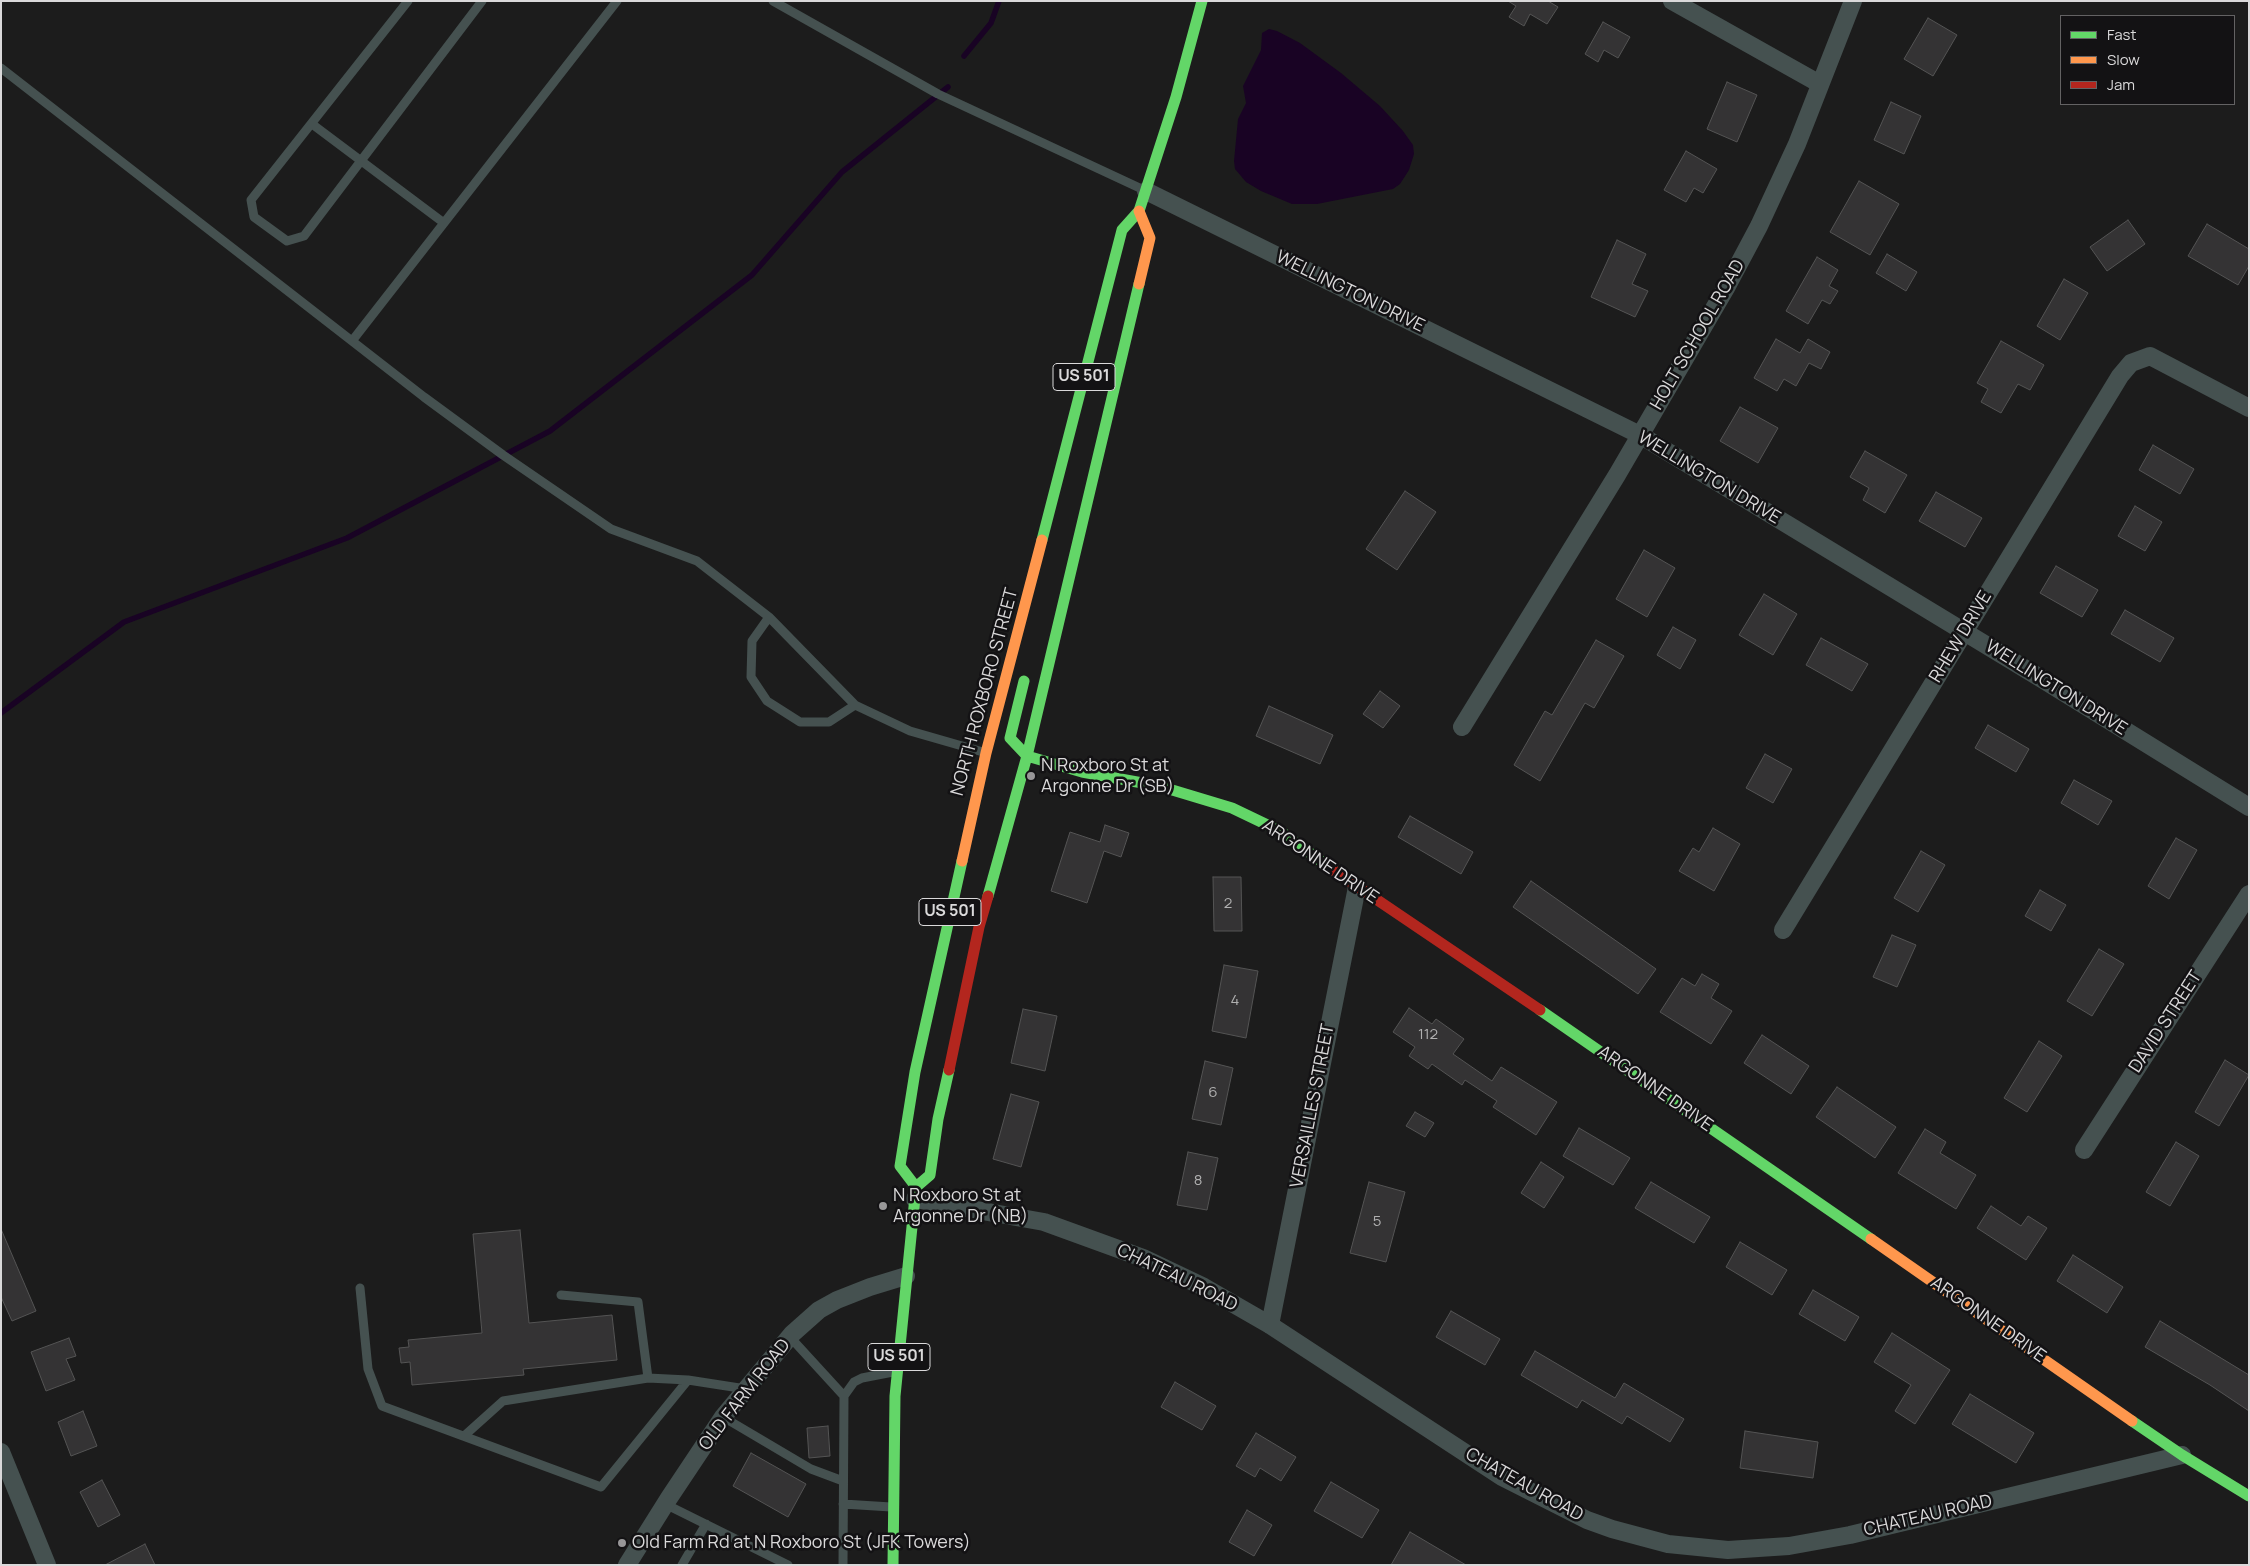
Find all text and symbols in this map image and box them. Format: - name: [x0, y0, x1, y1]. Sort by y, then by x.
- legend: [2060, 15, 2235, 105]
- text: Fast: [2107, 24, 2136, 45]
- text: Slow: [2107, 49, 2140, 70]
- text: Jam: [2107, 74, 2135, 95]
- street label: WELLINGTON DRIVE: [1272, 247, 1428, 337]
- street label: HOLT SCHOOL ROAD: [1646, 256, 1750, 414]
- road number: US 501: [1053, 364, 1115, 391]
- street label: WELLINGTON DRIVE: [1634, 427, 1784, 529]
- street label: NORTH ROXBORO STREET: [947, 586, 1023, 798]
- street label: RHEW DRIVE: [1925, 587, 1997, 687]
- street label: WELLINGTON DRIVE: [1981, 636, 2131, 740]
- place label: N Roxboro St at Argonne Dr (SB): [1041, 755, 1174, 798]
- marker: N Roxboro St at Argonne Dr (SB): [1025, 770, 1037, 782]
- street label: ARGONNE DRIVE: [1258, 815, 1382, 909]
- house number: 2: [1224, 895, 1232, 913]
- road number: US 501: [919, 899, 981, 926]
- street label: DAVID STREET: [2125, 967, 2207, 1077]
- house number: 4: [1231, 992, 1239, 1010]
- street label: VERSAILLES STREET: [1287, 1022, 1339, 1190]
- house number: 112: [1418, 1026, 1438, 1044]
- street label: ARGONNE DRIVE: [1593, 1041, 1717, 1137]
- house number: 6: [1208, 1084, 1218, 1102]
- house number: 8: [1194, 1172, 1202, 1190]
- place label: N Roxboro St at Argonne Dr (NB): [893, 1185, 1028, 1228]
- marker: N Roxboro St at Argonne Dr (NB): [877, 1200, 889, 1212]
- house number: 5: [1373, 1213, 1381, 1231]
- street label: CHATEAU ROAD: [1113, 1240, 1241, 1316]
- street label: ARGONNE DRIVE: [1926, 1272, 2050, 1368]
- street label: OLD FARM ROAD: [695, 1335, 795, 1455]
- road number: US 501: [868, 1344, 930, 1370]
- street label: CHATEAU ROAD: [1461, 1444, 1587, 1526]
- street label: CHATEAU ROAD: [1862, 1491, 1994, 1541]
- place label: Old Farm Rd at N Roxboro St (JFK Towers): [632, 1532, 971, 1554]
- marker: Old Farm Rd at N Roxboro St (JFK Towers): [616, 1537, 628, 1549]

